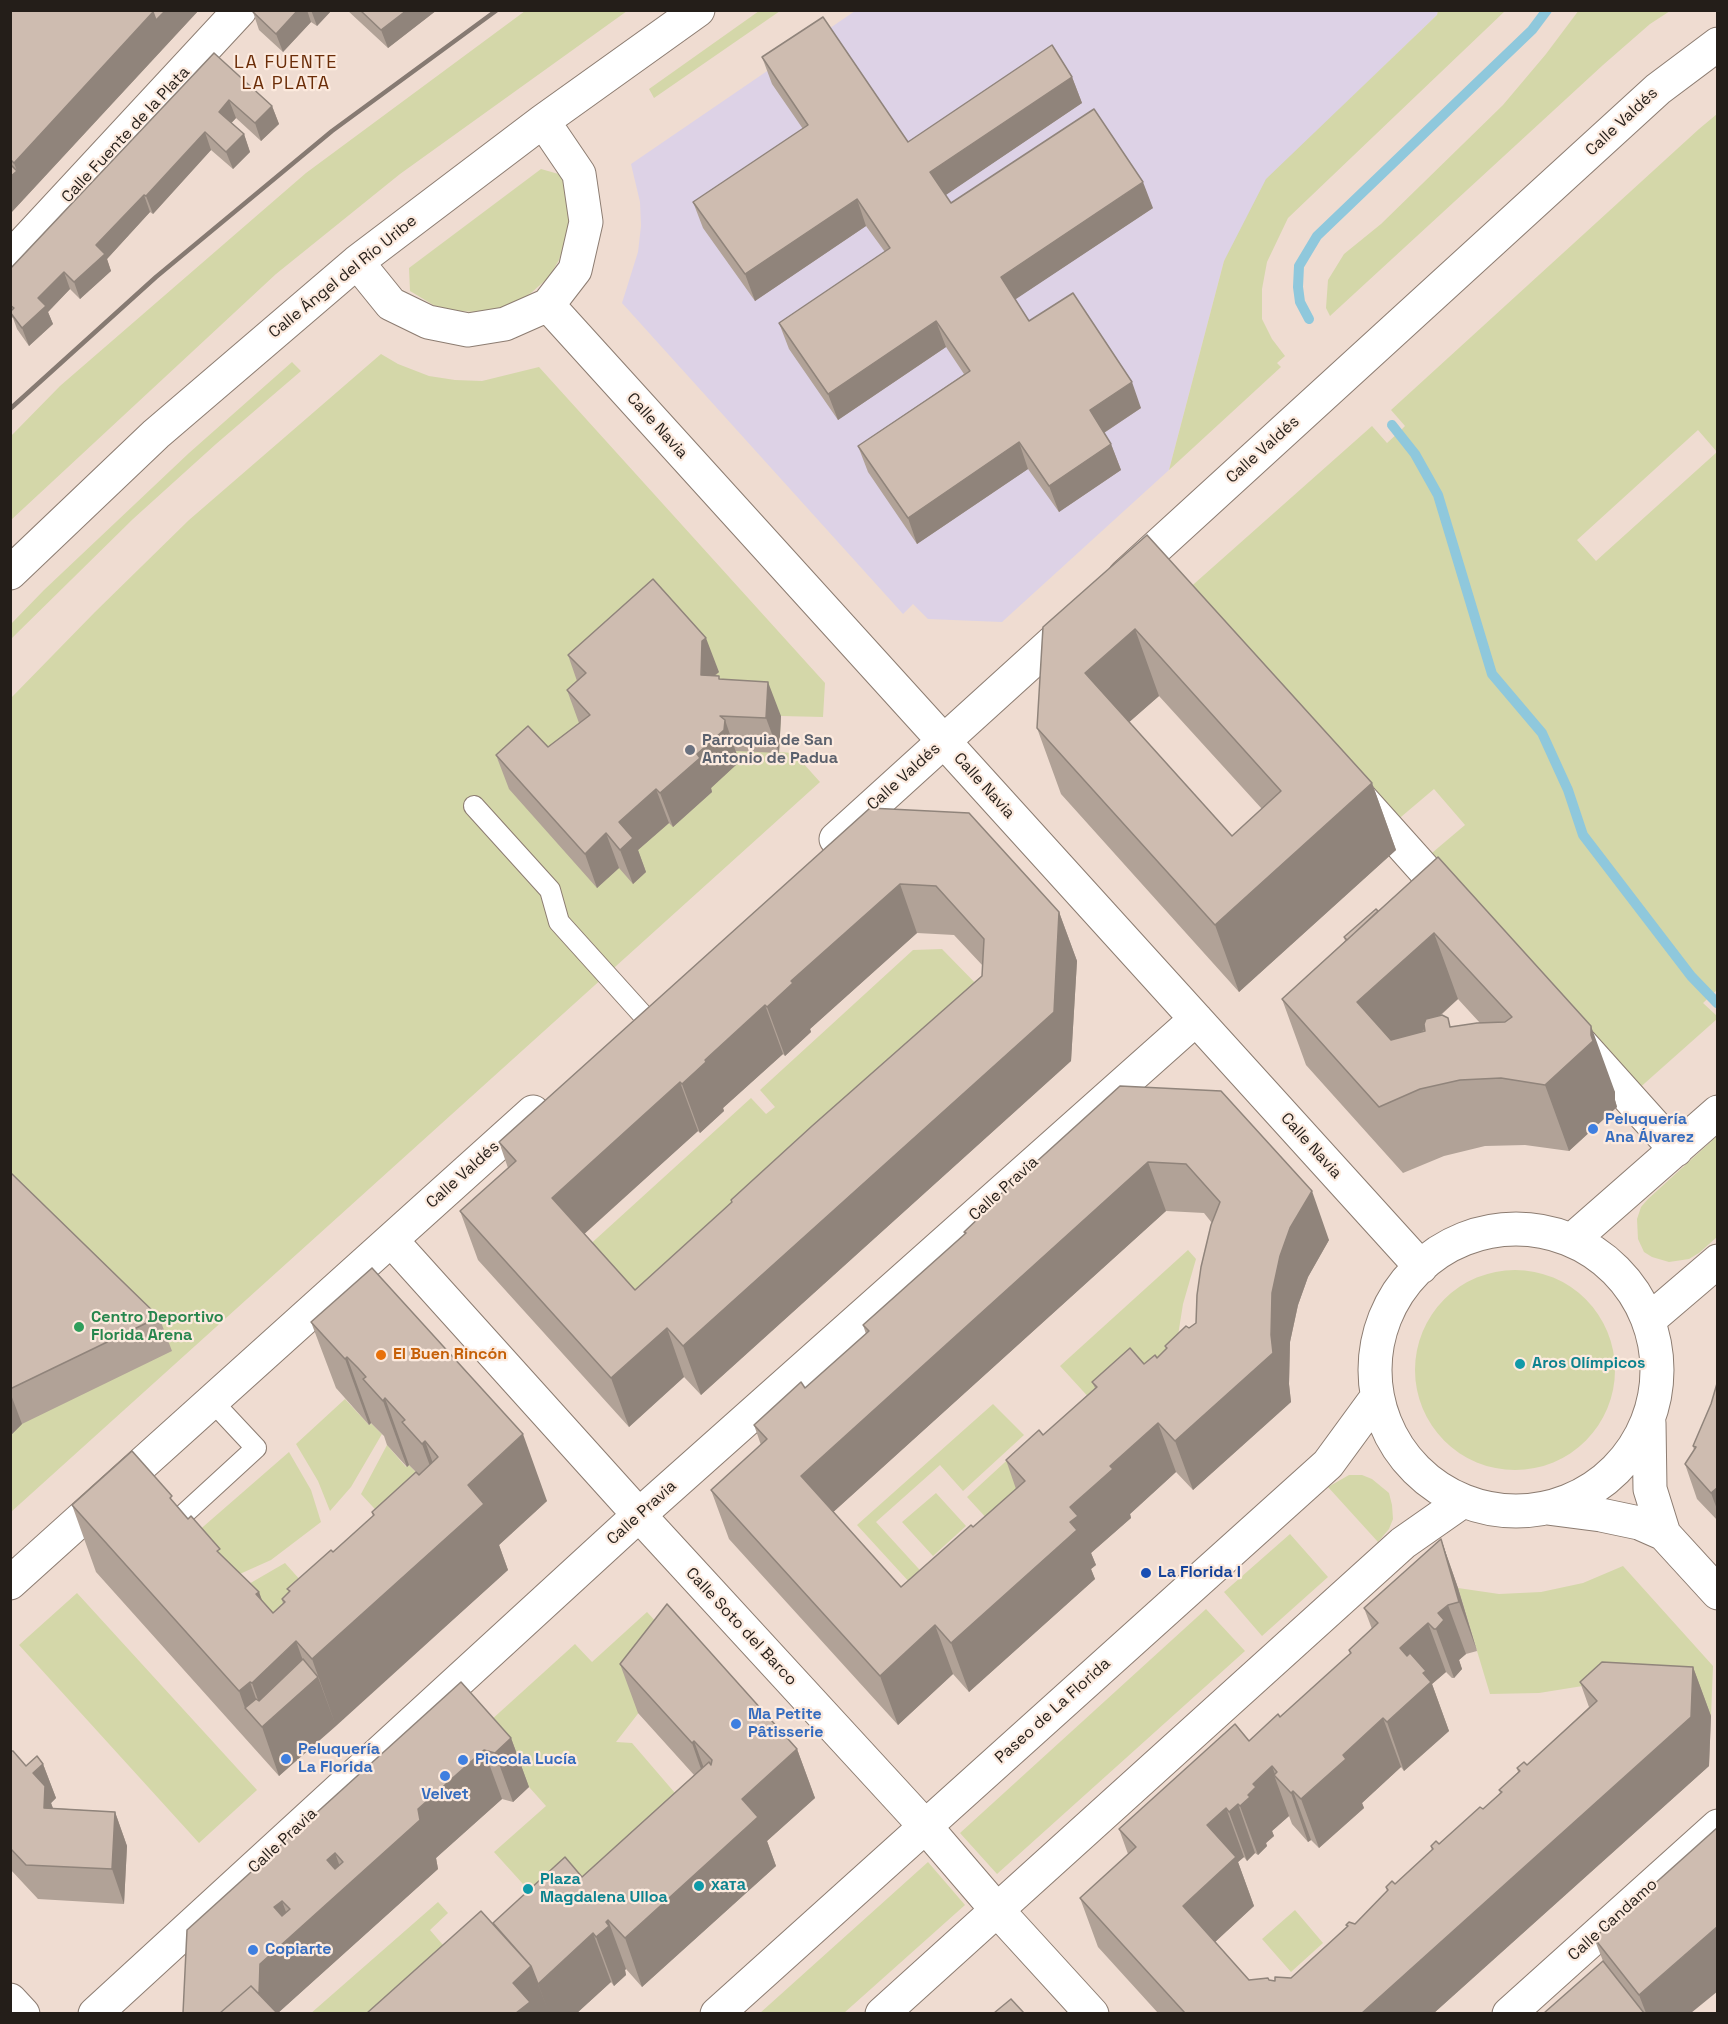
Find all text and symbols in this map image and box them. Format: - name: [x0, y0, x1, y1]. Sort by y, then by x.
- district label: LA FUENTE LA PLATA: [234, 52, 338, 94]
- street label: Calle Fuente de la Plata: [58, 63, 194, 207]
- street label: Calle Valdés: [1582, 84, 1662, 160]
- street label: Calle Ángel del Río Uribe: [265, 211, 421, 343]
- street label: Calle Navia: [622, 389, 692, 463]
- street label: Calle Valdés: [1223, 412, 1303, 488]
- place label: Parroquia de San Antonio de Padua: [702, 731, 838, 769]
- street label: Calle Valdés: [864, 739, 944, 815]
- marker: Parroquia de San Antonio de Padua: [683, 743, 697, 757]
- street label: Calle Navia: [949, 749, 1019, 823]
- street label: Calle Navia: [1276, 1109, 1346, 1183]
- place label: Peluquería Ana Álvarez: [1605, 1110, 1694, 1148]
- marker: Peluquería Ana Álvarez: [1586, 1122, 1600, 1136]
- street label: Calle Valdés: [423, 1137, 503, 1213]
- street label: Calle Pravia: [965, 1153, 1043, 1225]
- place label: Centro Deportivo Florida Arena: [91, 1308, 223, 1346]
- marker: Centro Deportivo Florida Arena: [72, 1320, 86, 1334]
- place label: El Buen Rincón: [393, 1345, 507, 1365]
- marker: El Buen Rincón: [374, 1348, 388, 1362]
- place label: Aros Olímpicos: [1532, 1354, 1645, 1374]
- marker: Aros Olímpicos: [1513, 1357, 1527, 1371]
- street label: Calle Pravia: [603, 1477, 681, 1549]
- place label: La Florida I: [1158, 1563, 1241, 1583]
- street label: Calle Soto del Barco: [681, 1564, 801, 1690]
- marker: La Florida I: [1139, 1566, 1153, 1580]
- street label: Paseo de La Florida: [991, 1654, 1115, 1768]
- place label: Ma Petite Pâtisserie: [748, 1705, 824, 1743]
- marker: Ma Petite Pâtisserie: [729, 1717, 743, 1731]
- place label: Peluquería La Florida: [298, 1740, 380, 1778]
- place label: Piccola Lucía: [475, 1750, 576, 1770]
- marker: Peluquería La Florida: [279, 1752, 293, 1766]
- marker: Piccola Lucía: [456, 1753, 470, 1767]
- marker: Velvet: [438, 1769, 452, 1783]
- place label: Velvet: [421, 1785, 469, 1805]
- street label: Calle Pravia: [245, 1804, 321, 1878]
- place label: Plaza Magdalena Ulloa: [540, 1870, 668, 1908]
- street label: Calle Candamo: [1564, 1875, 1662, 1965]
- place label: хата: [711, 1876, 746, 1896]
- marker: хата: [692, 1879, 706, 1893]
- marker: Plaza Magdalena Ulloa: [521, 1882, 535, 1896]
- place label: Copiarte: [265, 1940, 331, 1960]
- marker: Copiarte: [246, 1943, 260, 1957]

